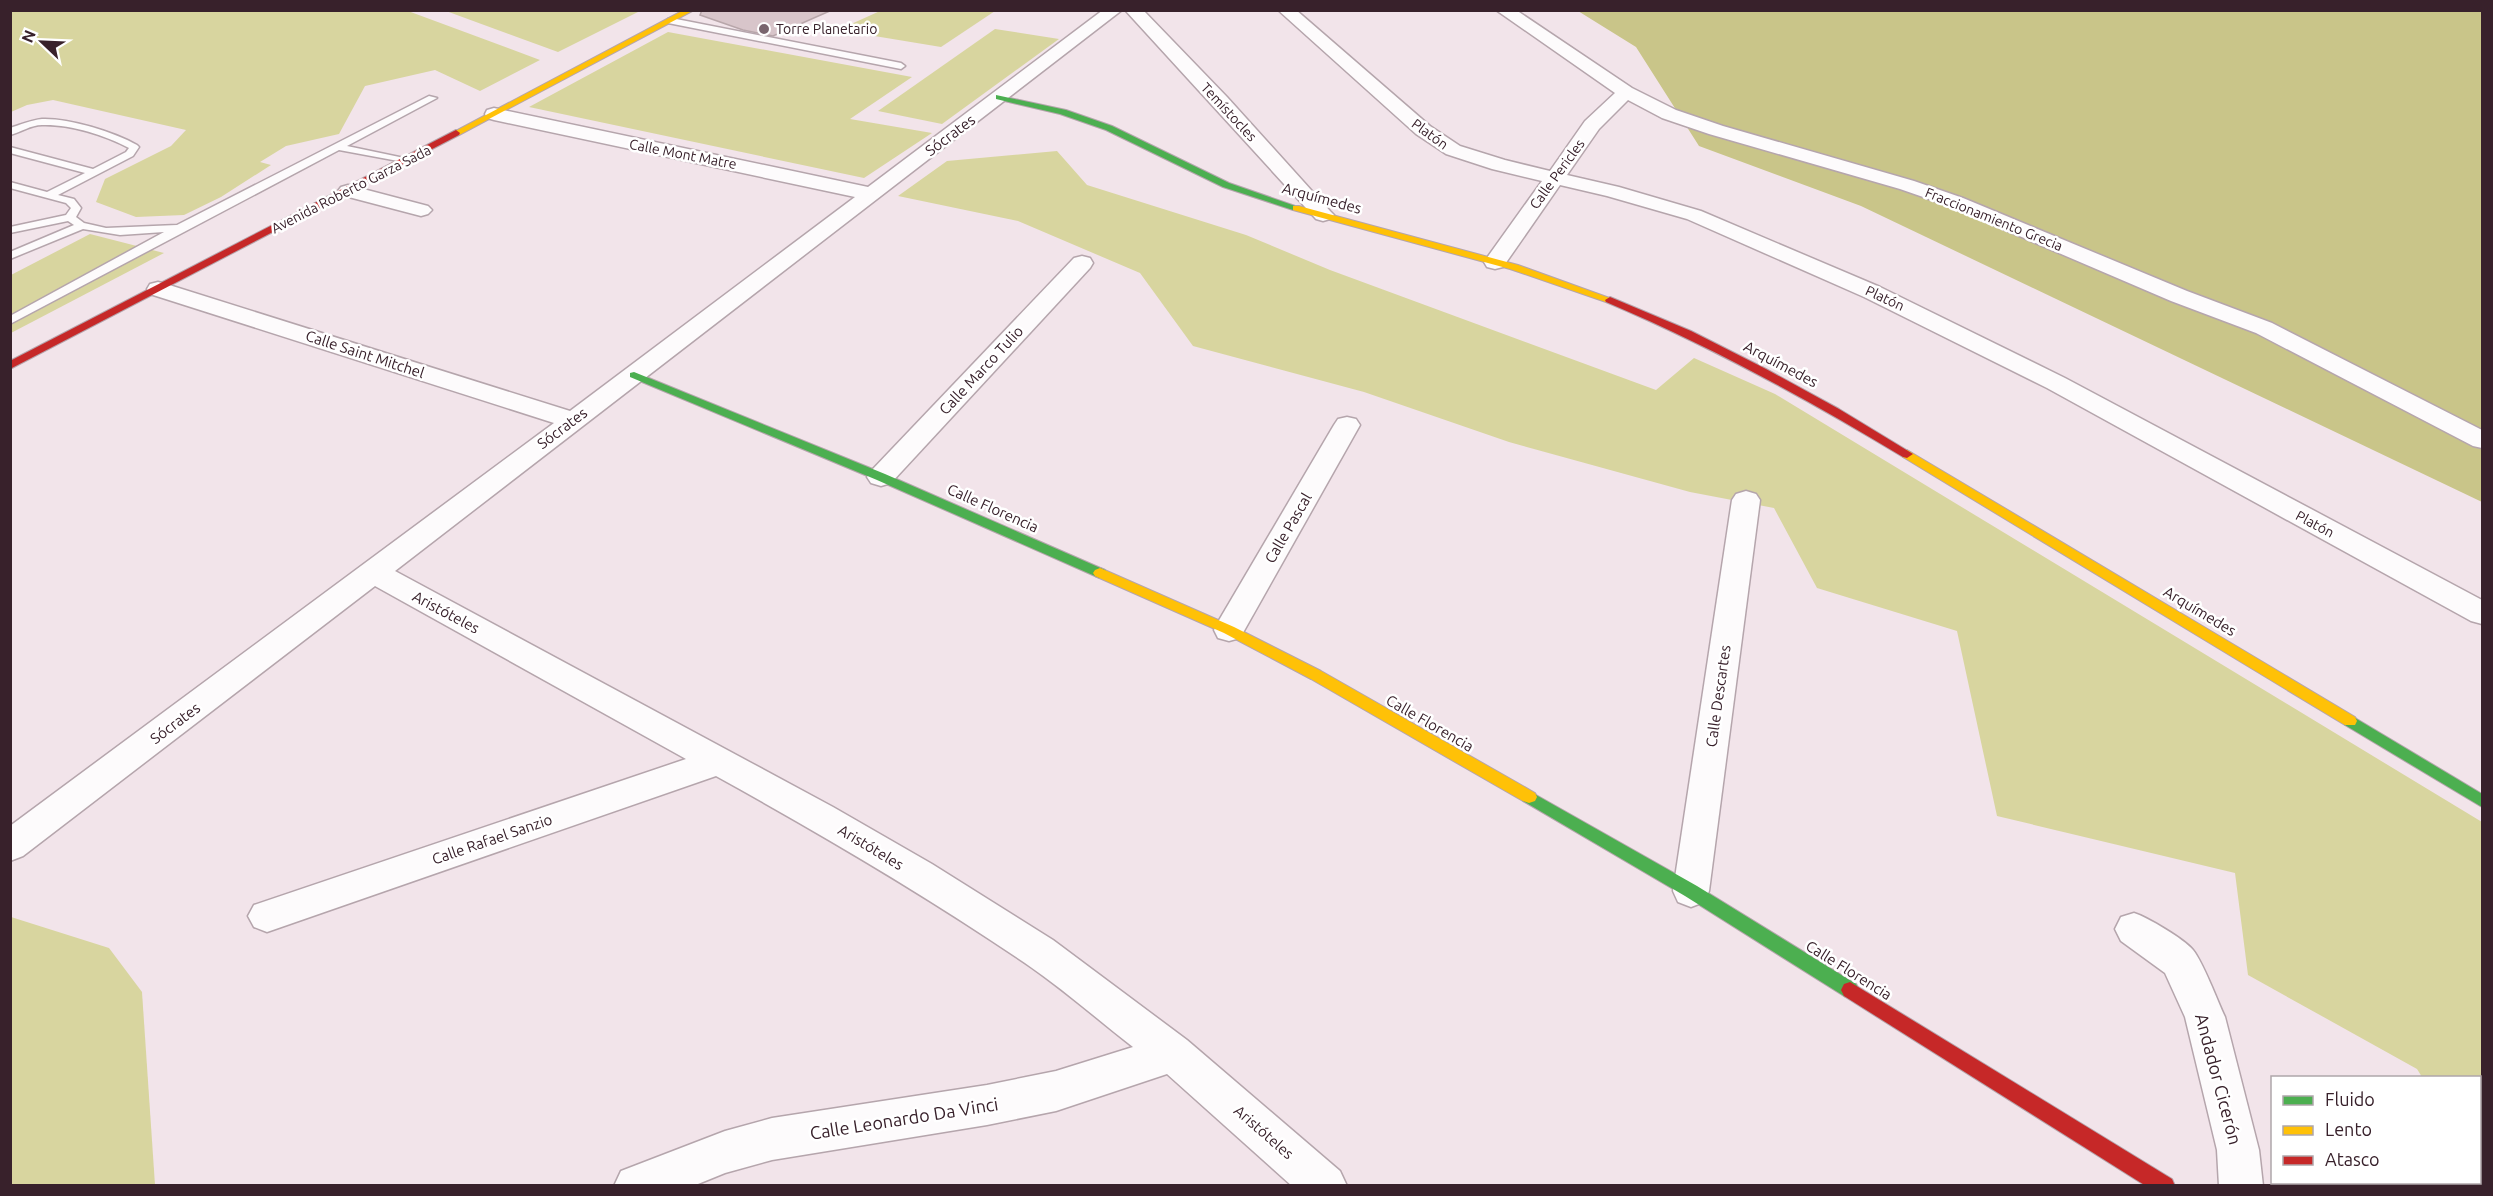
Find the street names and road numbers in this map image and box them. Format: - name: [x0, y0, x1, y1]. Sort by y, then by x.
- street label: Temístocles: [1198, 79, 1260, 145]
- street label: Sócrates: [922, 111, 978, 159]
- street label: Platón: [1409, 116, 1451, 152]
- street label: Calle Mont Matre: [628, 136, 738, 172]
- street label: Calle Pericles: [1526, 136, 1588, 212]
- street label: Avenida Roberto Garza Sada: [269, 142, 433, 236]
- street label: Arquímedes: [1281, 179, 1363, 217]
- street label: Fraccionamiento Grecia: [1923, 184, 2065, 254]
- street label: Platón: [1863, 282, 1907, 314]
- street label: Calle Marco Tulio: [936, 322, 1026, 418]
- street label: Calle Saint Mitchel: [303, 327, 427, 381]
- street label: Arquímedes: [1741, 337, 1821, 391]
- street label: Sócrates: [534, 404, 590, 452]
- street label: Calle Florencia: [945, 480, 1041, 536]
- street label: Calle Pascal: [1261, 490, 1315, 566]
- street label: Platón: [2293, 507, 2337, 541]
- street label: Arquímedes: [2161, 583, 2239, 639]
- street label: Aristóteles: [410, 587, 482, 637]
- street label: Calle Descartes: [1702, 644, 1734, 748]
- street label: Calle Florencia: [1383, 691, 1477, 755]
- street label: Sócrates: [147, 699, 203, 747]
- street label: Calle Rafael Sanzio: [430, 810, 554, 868]
- street label: Aristóteles: [835, 821, 907, 873]
- street label: Calle Florencia: [1803, 937, 1895, 1003]
- street label: Andador Cicerón: [2192, 1011, 2246, 1147]
- street label: Calle Leonardo Da Vinci: [808, 1093, 1000, 1143]
- street label: Aristóteles: [1231, 1102, 1297, 1162]

